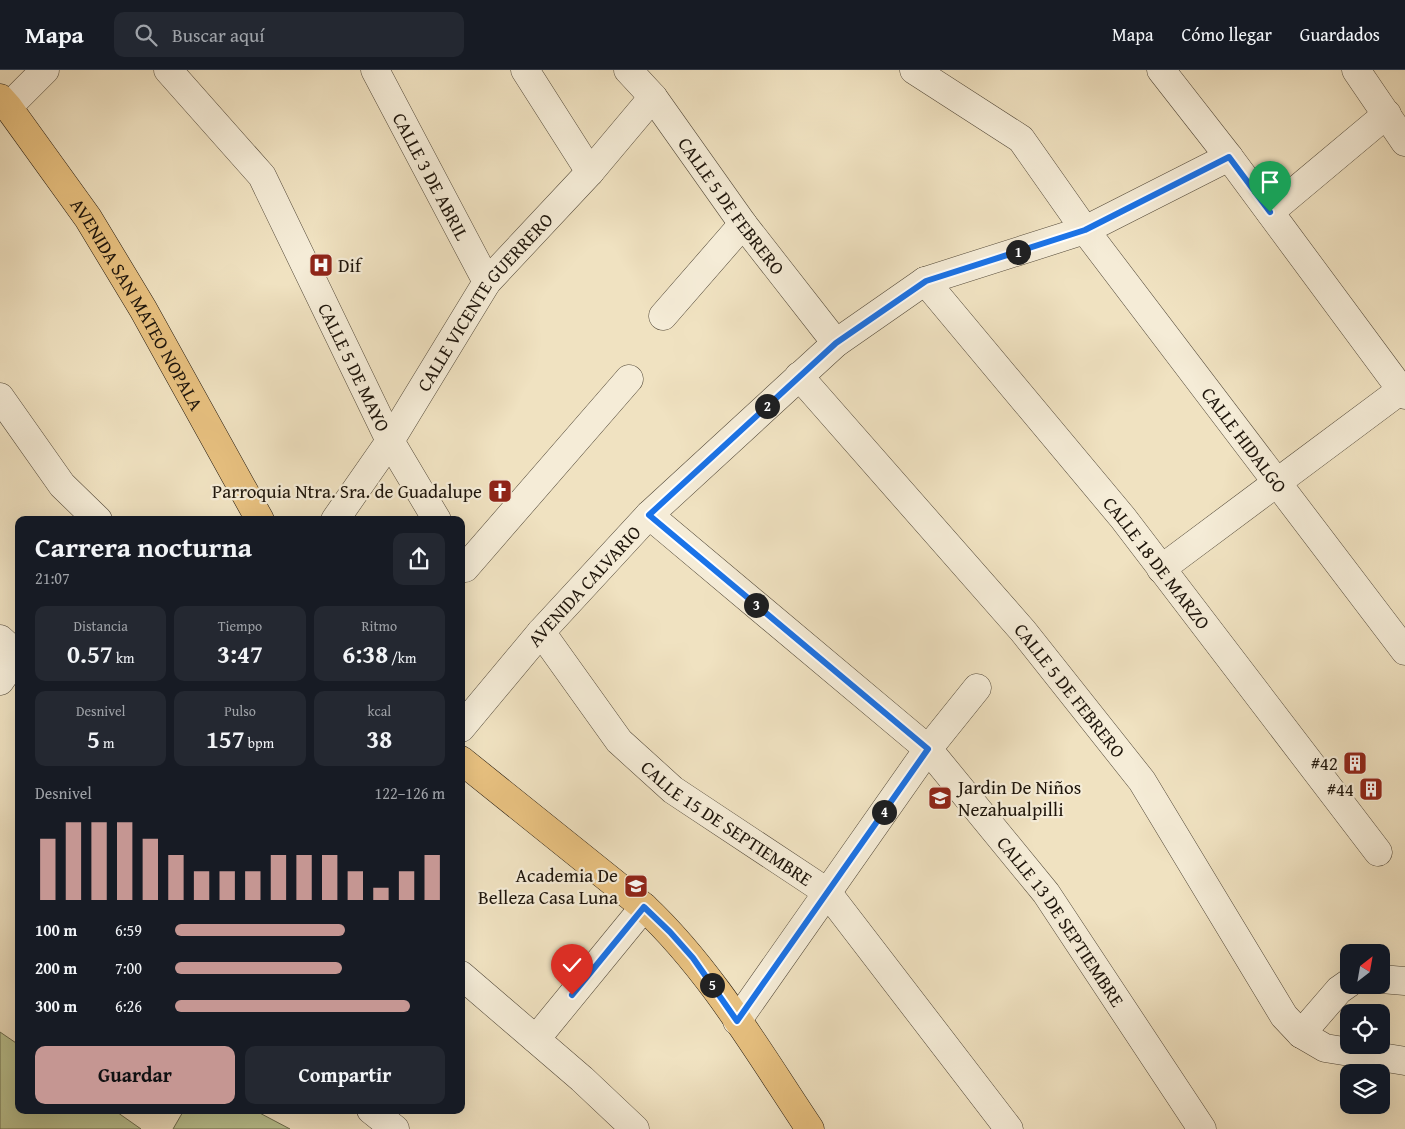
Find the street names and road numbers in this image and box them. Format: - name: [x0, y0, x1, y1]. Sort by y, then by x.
- street label: CALLE 3 DE ABRIL: [386, 107, 476, 245]
- street label: CALLE 5 DE FEBRERO: [671, 131, 792, 281]
- street label: AVENIDA SAN MATEO NOPALA: [64, 192, 211, 416]
- street label: CALLE VICENTE GUERRERO: [410, 206, 559, 397]
- street label: CALLE 5 DE MAYO: [311, 298, 397, 436]
- street label: CALLE HIDALGO: [1195, 381, 1294, 499]
- street label: CALLE 18 DE MARZO: [1097, 490, 1217, 635]
- street label: AVENIDA CALVARIO: [521, 519, 647, 653]
- street label: CALLE 5 DE FEBRERO: [1008, 617, 1132, 764]
- street label: CALLE 15 DE SEPTIEMBRE: [635, 754, 819, 893]
- street label: CALLE 13 DE SEPTIEMBRE: [991, 830, 1132, 1012]

